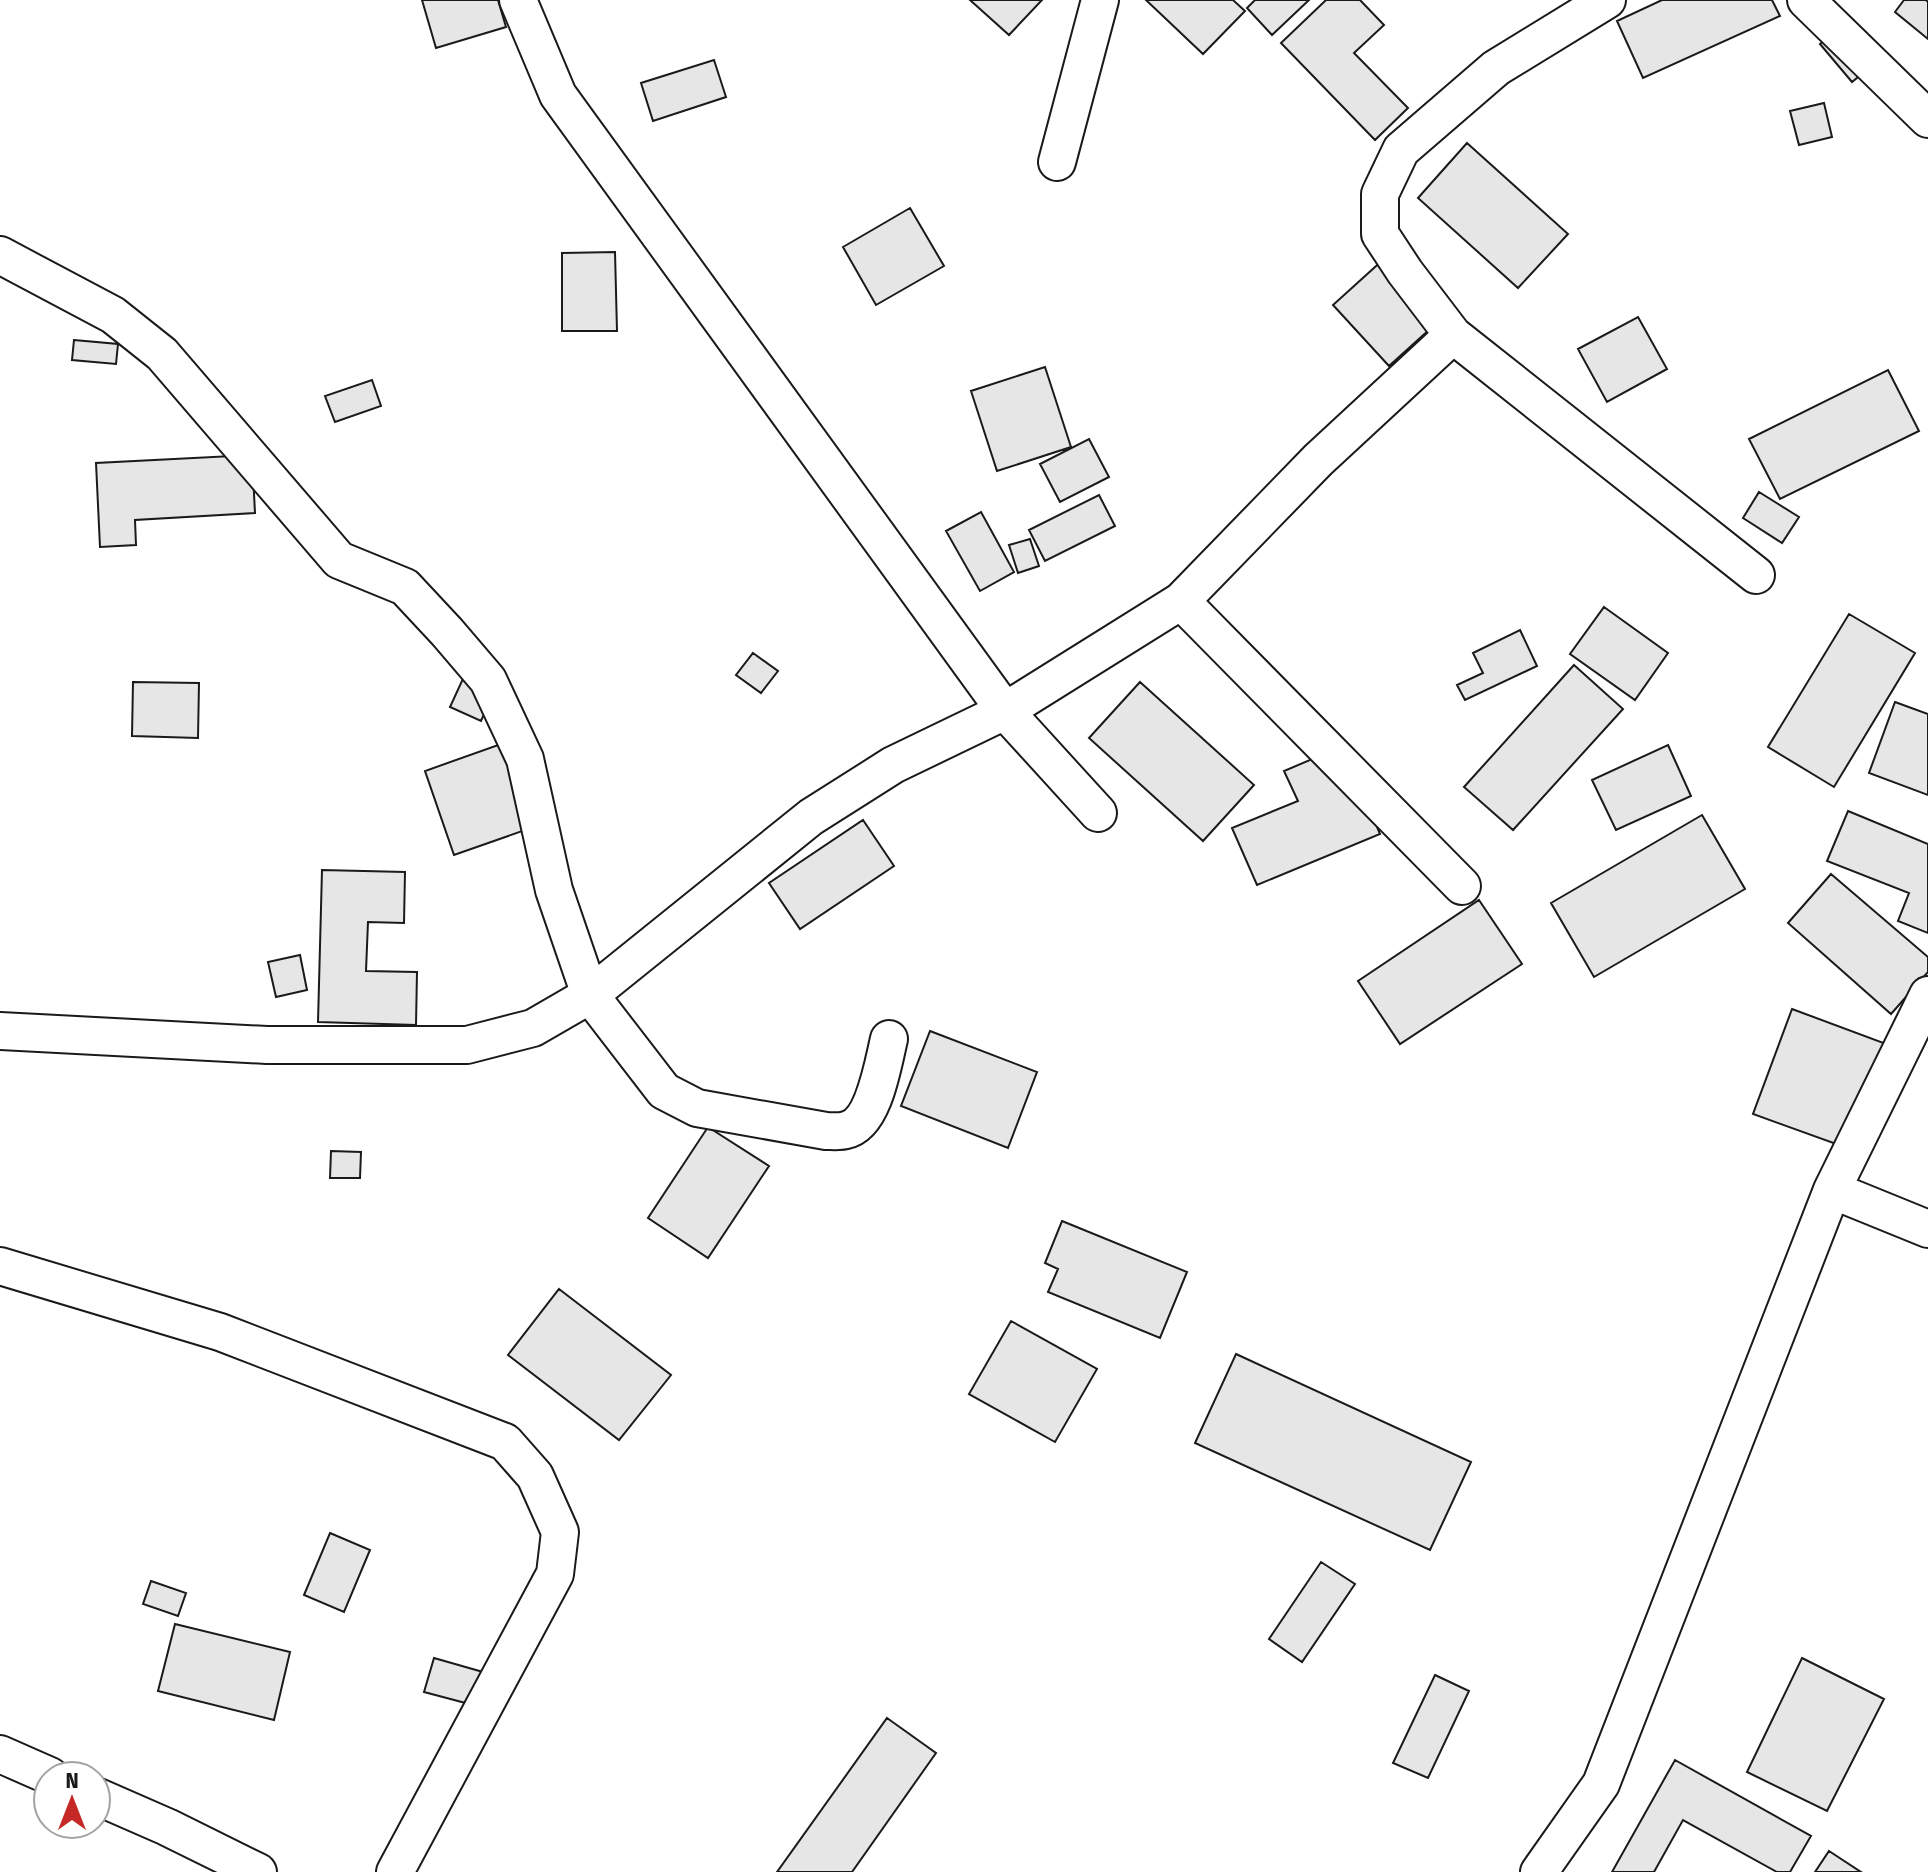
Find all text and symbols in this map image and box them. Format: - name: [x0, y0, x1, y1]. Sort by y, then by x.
- north arrow: [32, 1760, 112, 1840]
- text: N: [65, 1767, 79, 1794]

